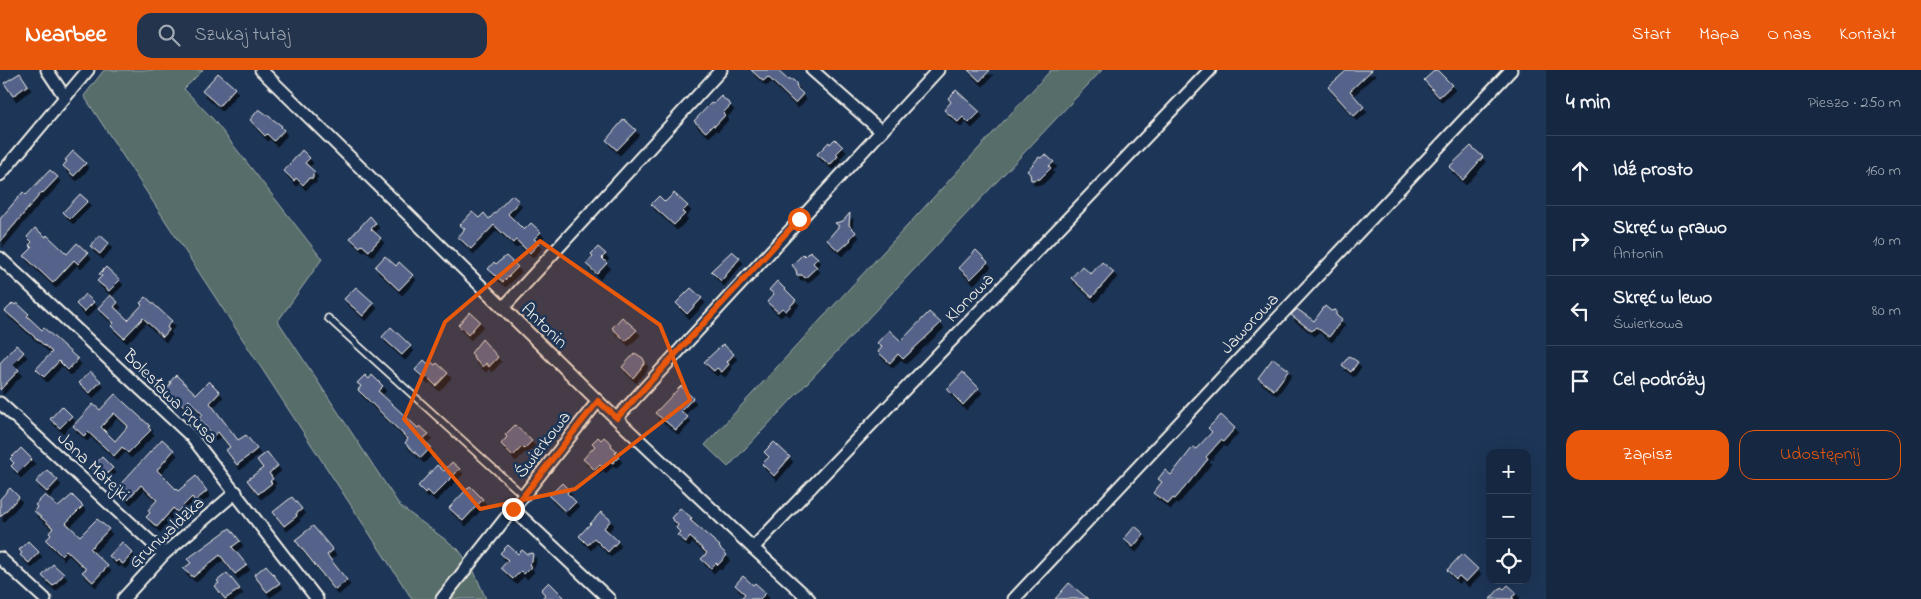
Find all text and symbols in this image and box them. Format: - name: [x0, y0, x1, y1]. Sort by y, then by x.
- search box: [137, 13, 487, 58]
- text: Nearbee: [25, 18, 107, 53]
- icon: search: [155, 21, 183, 49]
- text: Szukaj tutaj: [195, 22, 290, 49]
- text: Start: [1632, 22, 1671, 48]
- text: Mapa: [1699, 22, 1739, 48]
- text: O nas: [1767, 22, 1811, 48]
- text: Kontakt: [1839, 22, 1896, 48]
- text: 4 min: [1566, 88, 1610, 118]
- text: Pieszo · 250 m: [1808, 91, 1901, 115]
- icon: ahead: [1566, 157, 1594, 185]
- text: Idź prosto: [1613, 157, 1693, 184]
- text: 160 m: [1866, 159, 1901, 183]
- route start: [788, 208, 811, 231]
- text: Skręć w prawo: [1613, 215, 1727, 242]
- icon: right: [1566, 227, 1594, 255]
- text: 10 m: [1873, 229, 1901, 253]
- text: Antonin: [1613, 242, 1663, 266]
- street label: Klonowa: [940, 267, 1001, 329]
- text: Skręć w lewo: [1613, 285, 1712, 312]
- street label: Jaworowa: [1215, 288, 1286, 361]
- icon: left: [1566, 297, 1594, 325]
- street label: Antonin: [514, 298, 573, 355]
- text: 80 m: [1872, 299, 1901, 323]
- text: Świerkowa: [1613, 312, 1683, 336]
- street label: Bolesława Prusa: [115, 343, 223, 451]
- icon: arrive: [1566, 367, 1594, 395]
- text: Cel podróży: [1613, 367, 1705, 394]
- street label: Świerkowa: [509, 406, 578, 484]
- street label: Jana Matejki: [50, 427, 135, 508]
- button: Zapisz: [1566, 430, 1729, 480]
- button: Udostępnij: [1739, 430, 1901, 480]
- map controls: [1486, 449, 1531, 584]
- button: +: [1486, 449, 1531, 494]
- street label: Grunwaldzka: [123, 491, 211, 576]
- button: −: [1486, 494, 1531, 539]
- route end: [502, 498, 525, 521]
- button: locate: [1486, 539, 1531, 584]

